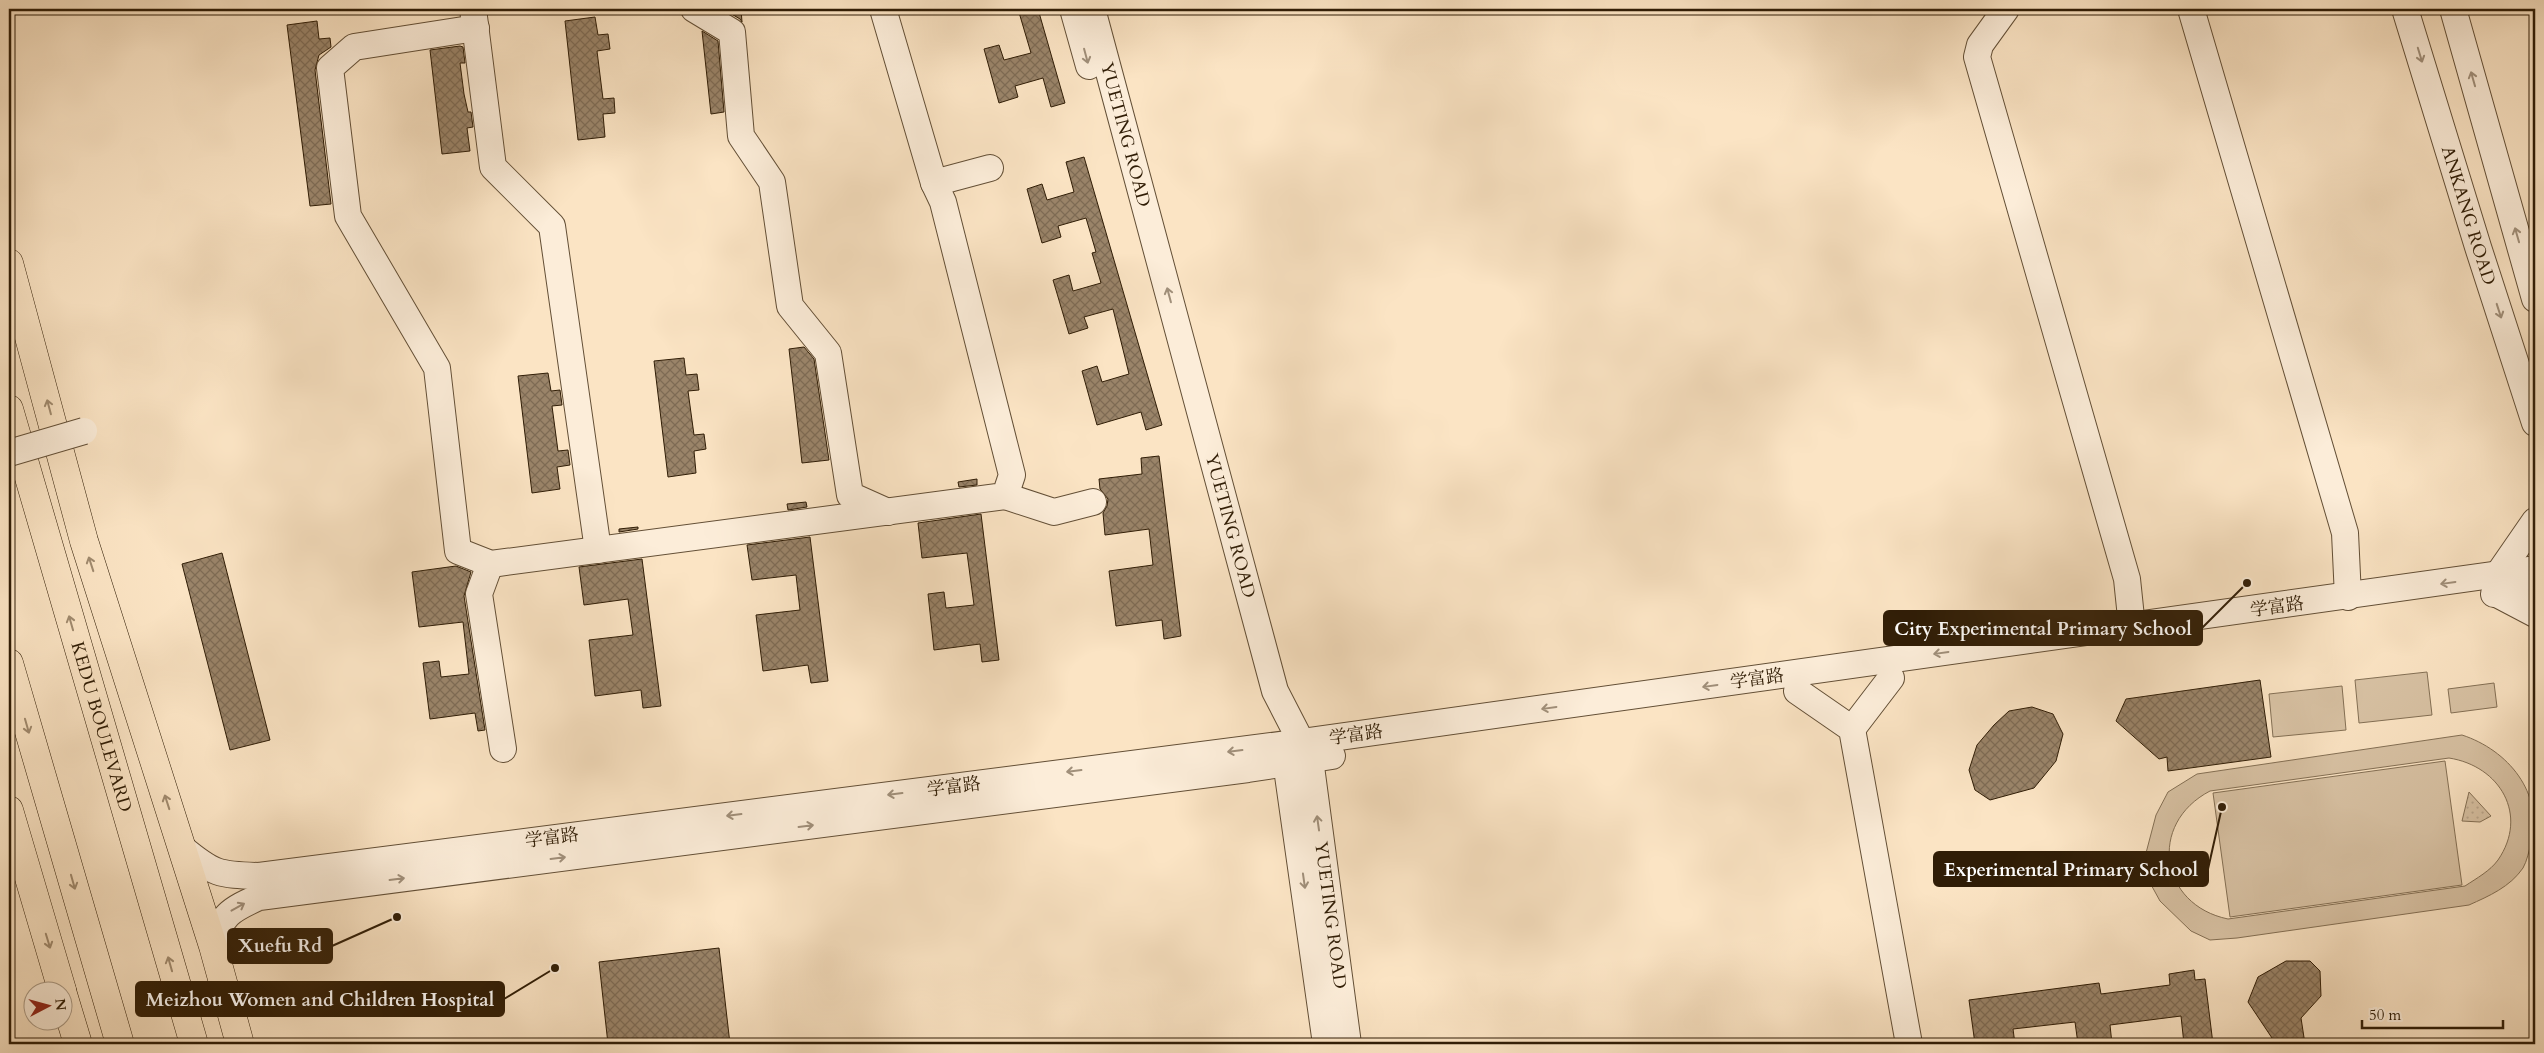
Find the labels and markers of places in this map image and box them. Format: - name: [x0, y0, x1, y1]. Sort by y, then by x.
- callout: City Experimental Primary School: [1884, 611, 2202, 645]
- callout: Experimental Primary School: [1934, 852, 2208, 886]
- callout: Xuefu Rd: [228, 929, 332, 963]
- callout: Meizhou Women and Children Hospital: [136, 982, 504, 1016]

